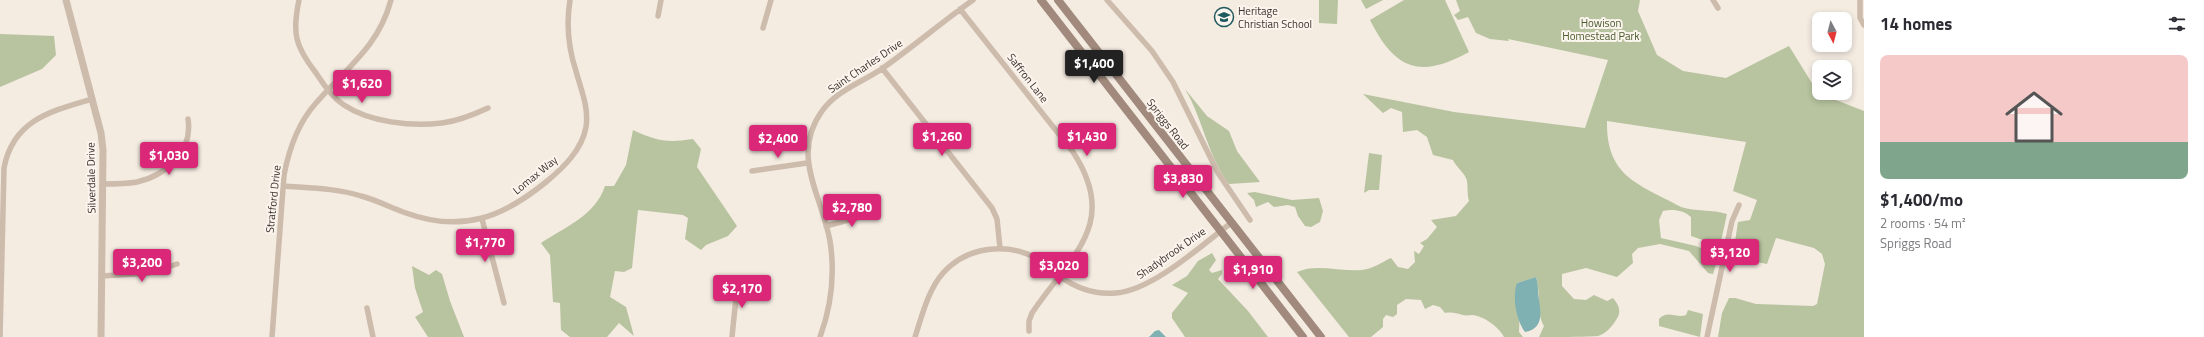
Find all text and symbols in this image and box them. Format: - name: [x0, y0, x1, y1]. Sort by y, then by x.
- place label: Heritage Christian School: [1238, 3, 1312, 32]
- school or university icon: Heritage Christian School: [1213, 6, 1235, 28]
- text: 14 homes: [1880, 11, 1952, 37]
- north arrow: [1812, 12, 1852, 52]
- map controls: [1812, 12, 1852, 100]
- icon: filters: [2166, 13, 2188, 35]
- park label: Howison Homestead Park: [1562, 15, 1640, 44]
- street label: Saint Charles Drive: [824, 35, 906, 97]
- street label: Saffron Lane: [1004, 50, 1053, 106]
- pin: $1,400: [1061, 50, 1127, 84]
- text: $1,400: [1074, 53, 1114, 73]
- button: layers: [1812, 60, 1852, 100]
- pin: $1,620: [329, 70, 395, 104]
- text: $1,620: [342, 73, 382, 93]
- icon: home: [1998, 81, 2070, 153]
- street label: Spriggs Road: [1143, 95, 1193, 153]
- pin: $1,260: [909, 123, 975, 157]
- pin: $1,430: [1054, 123, 1120, 157]
- pin: $2,400: [745, 125, 811, 159]
- text: $1,260: [922, 126, 962, 146]
- text: $1,430: [1067, 126, 1107, 146]
- text: $2,400: [758, 128, 798, 148]
- street label: Silverdale Drive: [82, 142, 100, 214]
- pin: $1,030: [136, 142, 202, 176]
- text: $1,030: [149, 145, 189, 165]
- street label: Lomax Way: [509, 152, 561, 198]
- street label: Stratford Drive: [261, 164, 285, 234]
- pin: $3,830: [1150, 165, 1216, 199]
- text: $3,830: [1163, 168, 1203, 188]
- text: $1,400/mo: [1880, 187, 1963, 213]
- pin: $2,780: [819, 194, 885, 228]
- text: $2,780: [832, 197, 872, 217]
- text: 2 rooms · 54 m²: [1880, 213, 1966, 233]
- street label: Shadybrook Drive: [1133, 223, 1209, 283]
- pin: $1,770: [452, 229, 518, 263]
- text: $1,770: [465, 232, 505, 252]
- text: Spriggs Road: [1880, 233, 1952, 253]
- pin: $3,120: [1697, 239, 1763, 273]
- text: $3,120: [1710, 242, 1750, 262]
- pin: $3,200: [109, 249, 175, 283]
- text: $3,200: [122, 252, 162, 272]
- pin: $3,020: [1026, 252, 1092, 286]
- text: $3,020: [1039, 255, 1079, 275]
- pin: $1,910: [1220, 256, 1286, 290]
- text: $1,910: [1233, 259, 1273, 279]
- pin: $2,170: [709, 275, 775, 309]
- text: $2,170: [722, 278, 762, 298]

